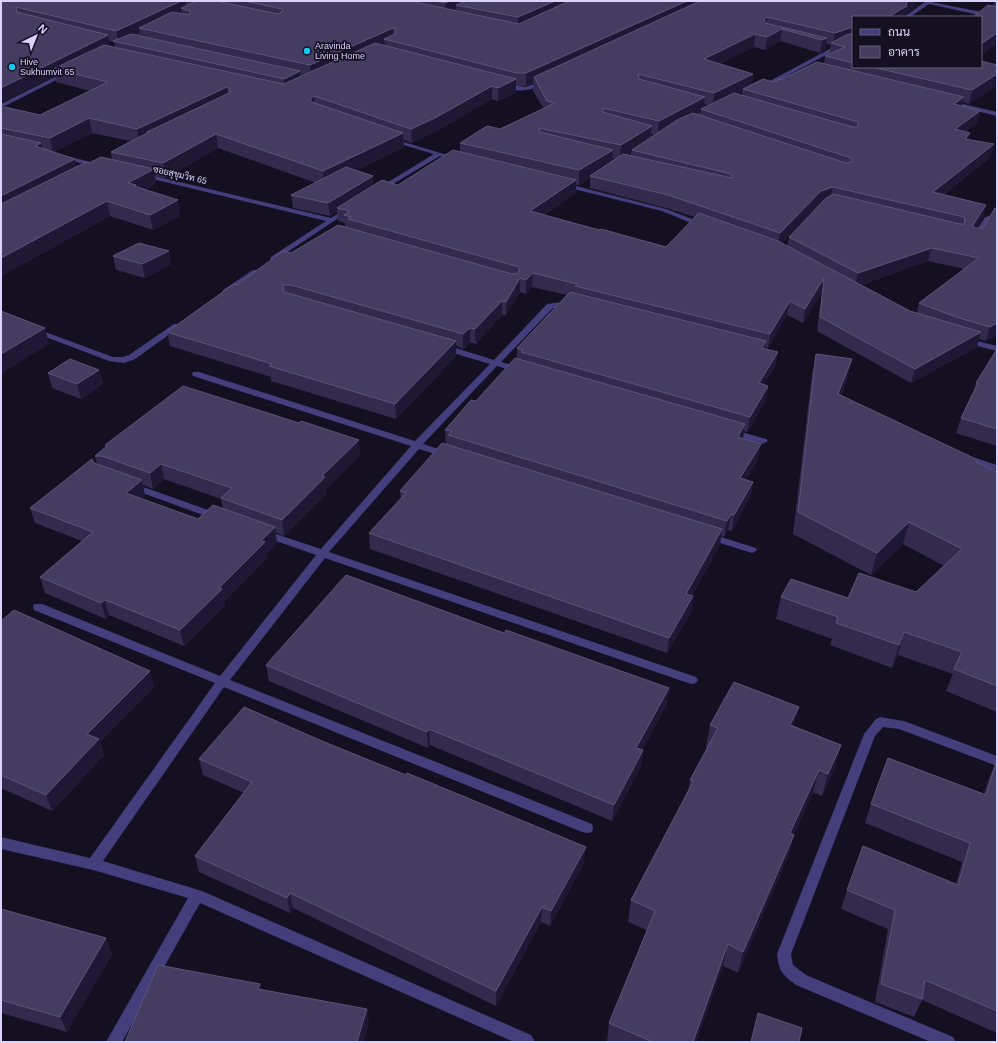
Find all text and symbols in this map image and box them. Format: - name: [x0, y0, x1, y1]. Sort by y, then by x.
- north arrow: [16, 16, 56, 56]
- legend: [852, 16, 982, 68]
- text: N: [36, 22, 50, 36]
- text: ถนน: [888, 25, 911, 39]
- place label: Aravinda Living Home: [315, 41, 365, 61]
- text: อาคาร: [888, 45, 920, 59]
- marker: Aravinda Living Home: [302, 46, 312, 56]
- place label: Hive Sukhumvit 65: [20, 57, 75, 77]
- marker: Hive Sukhumvit 65: [7, 62, 17, 72]
- street label: ซอยสุขุมวิท 65: [152, 164, 208, 187]

